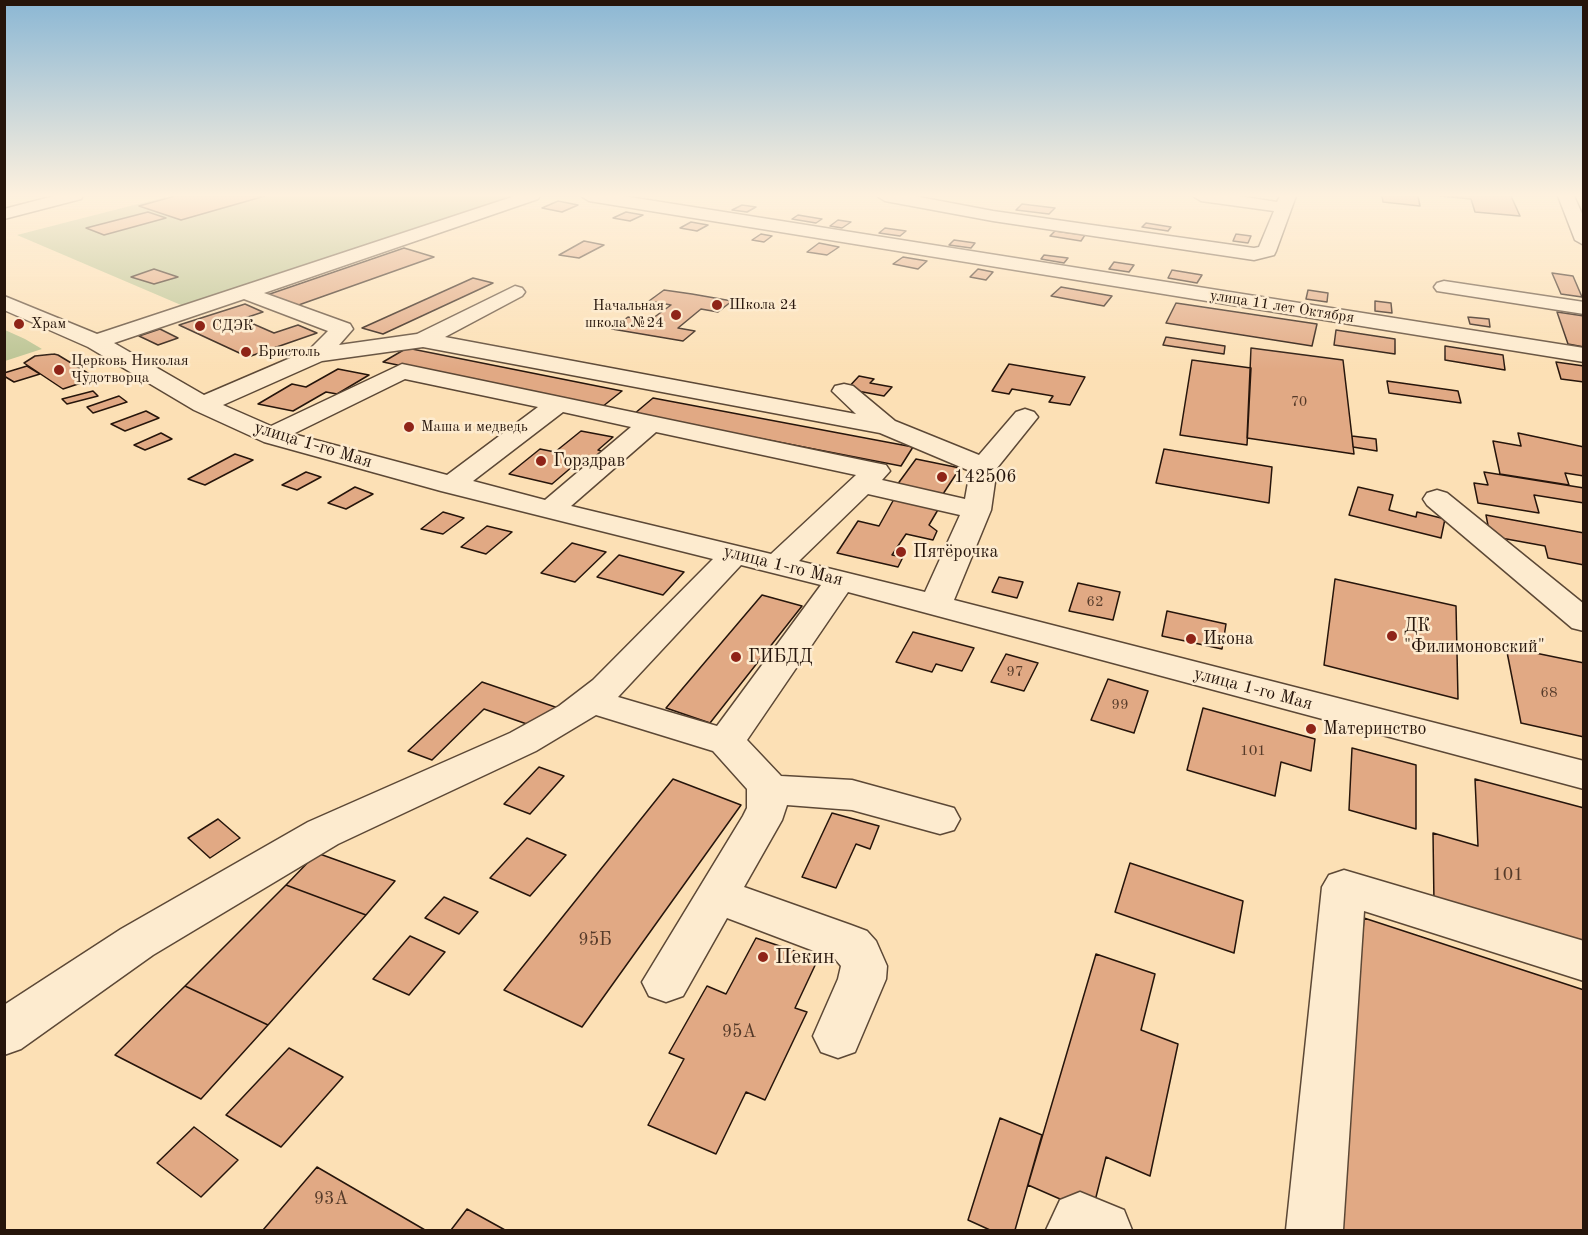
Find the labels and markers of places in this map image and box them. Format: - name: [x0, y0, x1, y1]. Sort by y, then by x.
- place label: Школа 24: [729, 296, 797, 314]
- place label: Начальная школа №24: [585, 297, 664, 332]
- marker: Школа 24: [710, 298, 724, 312]
- marker: Начальная школа №24: [669, 308, 683, 322]
- place label: Храм: [31, 315, 66, 333]
- marker: Храм: [12, 317, 26, 331]
- place label: СДЭК: [212, 317, 254, 335]
- marker: СДЭК: [193, 319, 207, 333]
- place label: Бристоль: [258, 343, 320, 361]
- marker: Бристоль: [239, 345, 253, 359]
- place label: Церковь Николая Чудотворца: [71, 352, 189, 387]
- marker: Церковь Николая Чудотворца: [52, 363, 66, 377]
- place label: Маша и медведь: [421, 418, 528, 436]
- marker: Маша и медведь: [402, 420, 416, 434]
- place label: Горздрав: [553, 450, 625, 472]
- marker: Горздрав: [534, 454, 548, 468]
- place label: 142506: [954, 466, 1017, 488]
- marker: 142506: [935, 470, 949, 484]
- place label: Пятёрочка: [913, 541, 998, 563]
- marker: Пятёрочка: [894, 545, 908, 559]
- place label: ДК "Филимоновский": [1404, 615, 1545, 658]
- place label: Икона: [1203, 628, 1254, 650]
- marker: ДК "Филимоновский": [1385, 629, 1399, 643]
- marker: Икона: [1184, 632, 1198, 646]
- place label: ГИБДД: [748, 646, 813, 668]
- marker: ГИБДД: [729, 650, 743, 664]
- place label: Материнство: [1323, 718, 1427, 740]
- marker: Материнство: [1304, 722, 1318, 736]
- place label: Пекин: [775, 944, 835, 970]
- marker: Пекин: [756, 950, 770, 964]

